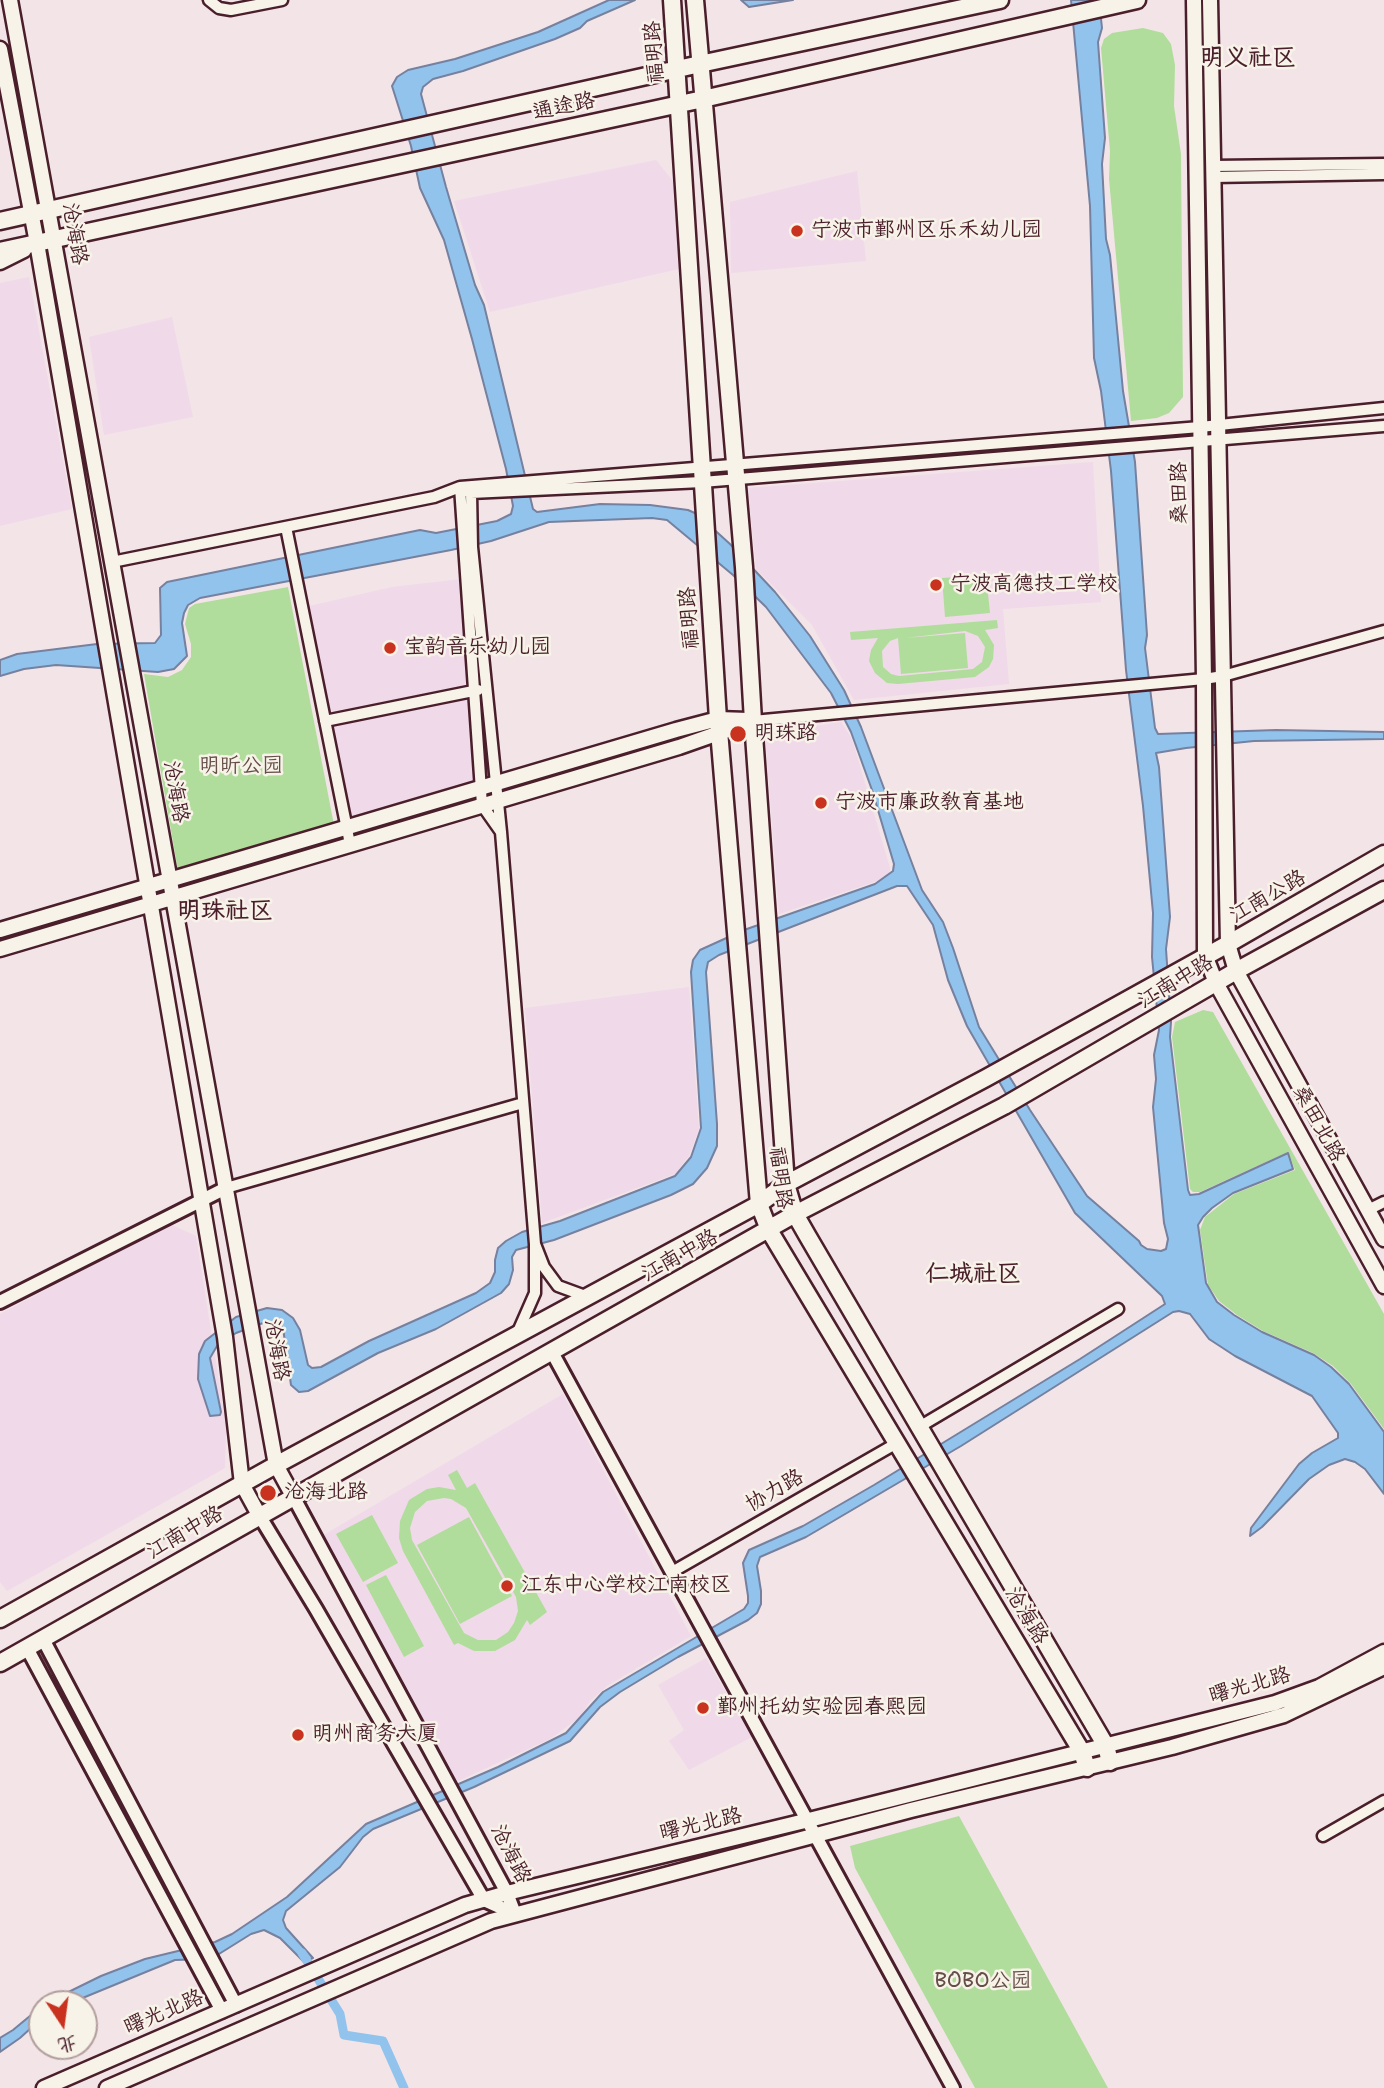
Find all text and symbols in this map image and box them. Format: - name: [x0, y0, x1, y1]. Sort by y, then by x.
- street label: 福明路: [640, 20, 670, 84]
- district label: 明义社区: [1200, 45, 1296, 73]
- street label: 通途路: [531, 88, 597, 126]
- street label: 沧海路: [56, 201, 92, 267]
- place label: 宁波市鄞州区乐禾幼儿园: [811, 218, 1042, 244]
- marker: 宁波市鄞州区乐禾幼儿园: [789, 223, 805, 239]
- street label: 桑田路: [1167, 461, 1193, 525]
- place label: 宁波高德技工学校: [950, 572, 1118, 598]
- marker: 宁波高德技工学校: [928, 577, 944, 593]
- street label: 福明路: [675, 586, 705, 650]
- place label: 宝韵音乐幼儿园: [404, 635, 551, 661]
- marker: 宝韵音乐幼儿园: [382, 640, 398, 656]
- place label: 明珠路: [754, 721, 817, 747]
- marker: 明珠路: [728, 724, 748, 744]
- park label: 明昕公园: [199, 754, 283, 780]
- street label: 沧海路: [157, 759, 193, 825]
- place label: 宁波市廉政教育基地: [835, 790, 1024, 816]
- marker: 宁波市廉政教育基地: [813, 795, 829, 811]
- street label: 江南公路: [1225, 865, 1311, 929]
- district label: 明珠社区: [177, 898, 273, 926]
- street label: 江南中路: [1134, 950, 1218, 1014]
- street label: 桑田北路: [1287, 1081, 1349, 1167]
- street label: 福明路: [763, 1145, 797, 1211]
- street label: 江南中路: [637, 1225, 723, 1287]
- district label: 仁城社区: [925, 1261, 1021, 1289]
- street label: 沧海路: [258, 1317, 294, 1383]
- street label: 协力路: [741, 1464, 809, 1518]
- place label: 沧海北路: [284, 1480, 368, 1506]
- marker: 沧海北路: [258, 1483, 278, 1503]
- street label: 江南中路: [142, 1501, 228, 1565]
- place label: 江东中心学校江南校区: [521, 1573, 731, 1599]
- marker: 江东中心学校江南校区: [499, 1578, 515, 1594]
- street label: 沧海路: [999, 1583, 1053, 1649]
- street label: 曙光北路: [1206, 1662, 1294, 1710]
- place label: 鄞州托幼实验园春熙园: [717, 1695, 927, 1721]
- marker: 鄞州托幼实验园春熙园: [695, 1700, 711, 1716]
- place label: 明州商务大厦: [312, 1722, 438, 1748]
- marker: 明州商务大厦: [290, 1727, 306, 1743]
- street label: 曙光北路: [657, 1803, 745, 1847]
- street label: 沧海路: [484, 1820, 536, 1888]
- park label: BOBO公园: [934, 1969, 1032, 1995]
- street label: 曙光北路: [120, 1985, 208, 2041]
- north arrow: [28, 1990, 98, 2060]
- text: 北: [55, 2030, 79, 2058]

